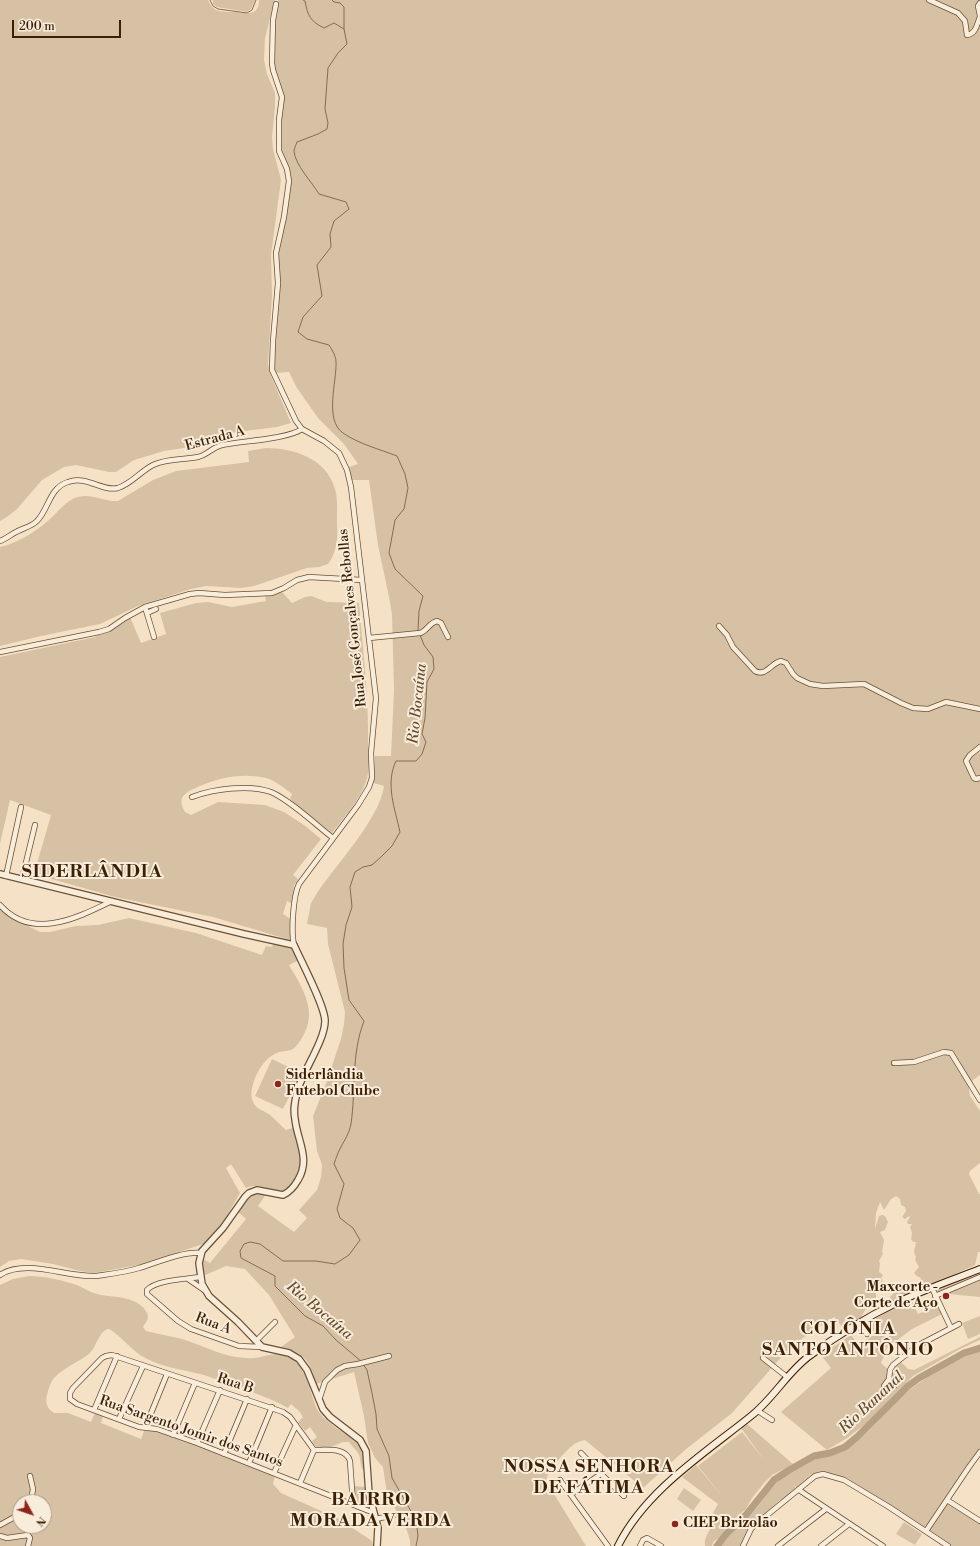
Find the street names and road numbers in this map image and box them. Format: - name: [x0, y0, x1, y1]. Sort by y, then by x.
- street label: Estrada A: [183, 423, 247, 455]
- street label: Rua José Gonçalves Rebollas: [335, 528, 371, 708]
- street label: Rua A: [193, 1309, 233, 1339]
- street label: Rua B: [215, 1370, 255, 1398]
- street label: Rua Sargento Jomir dos Santos: [97, 1393, 285, 1471]

